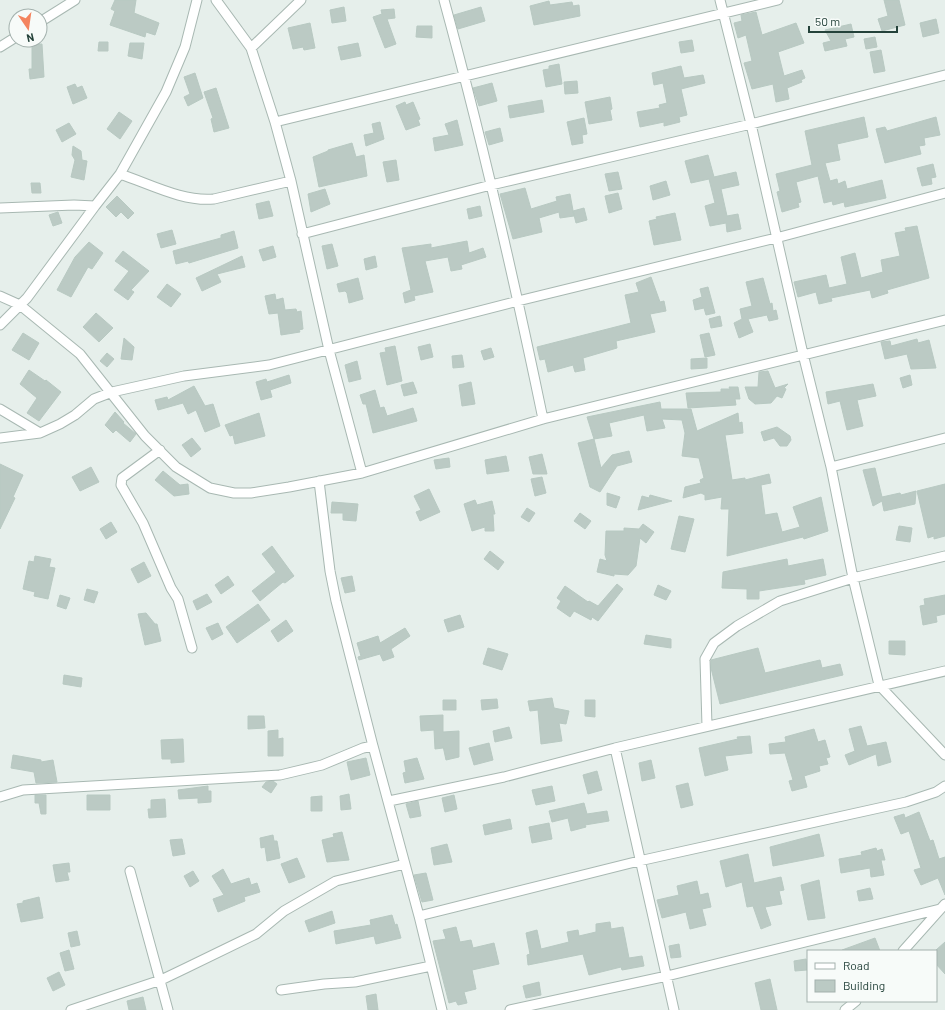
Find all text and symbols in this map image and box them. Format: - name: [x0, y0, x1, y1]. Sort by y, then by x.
- north arrow: [8, 8, 48, 48]
- scale bar: [809, 8, 897, 34]
- text: 50 m: [815, 14, 840, 28]
- text: N: [25, 31, 35, 45]
- legend: [807, 950, 937, 1002]
- text: Road: [843, 958, 870, 972]
- text: Building: [843, 978, 885, 992]

